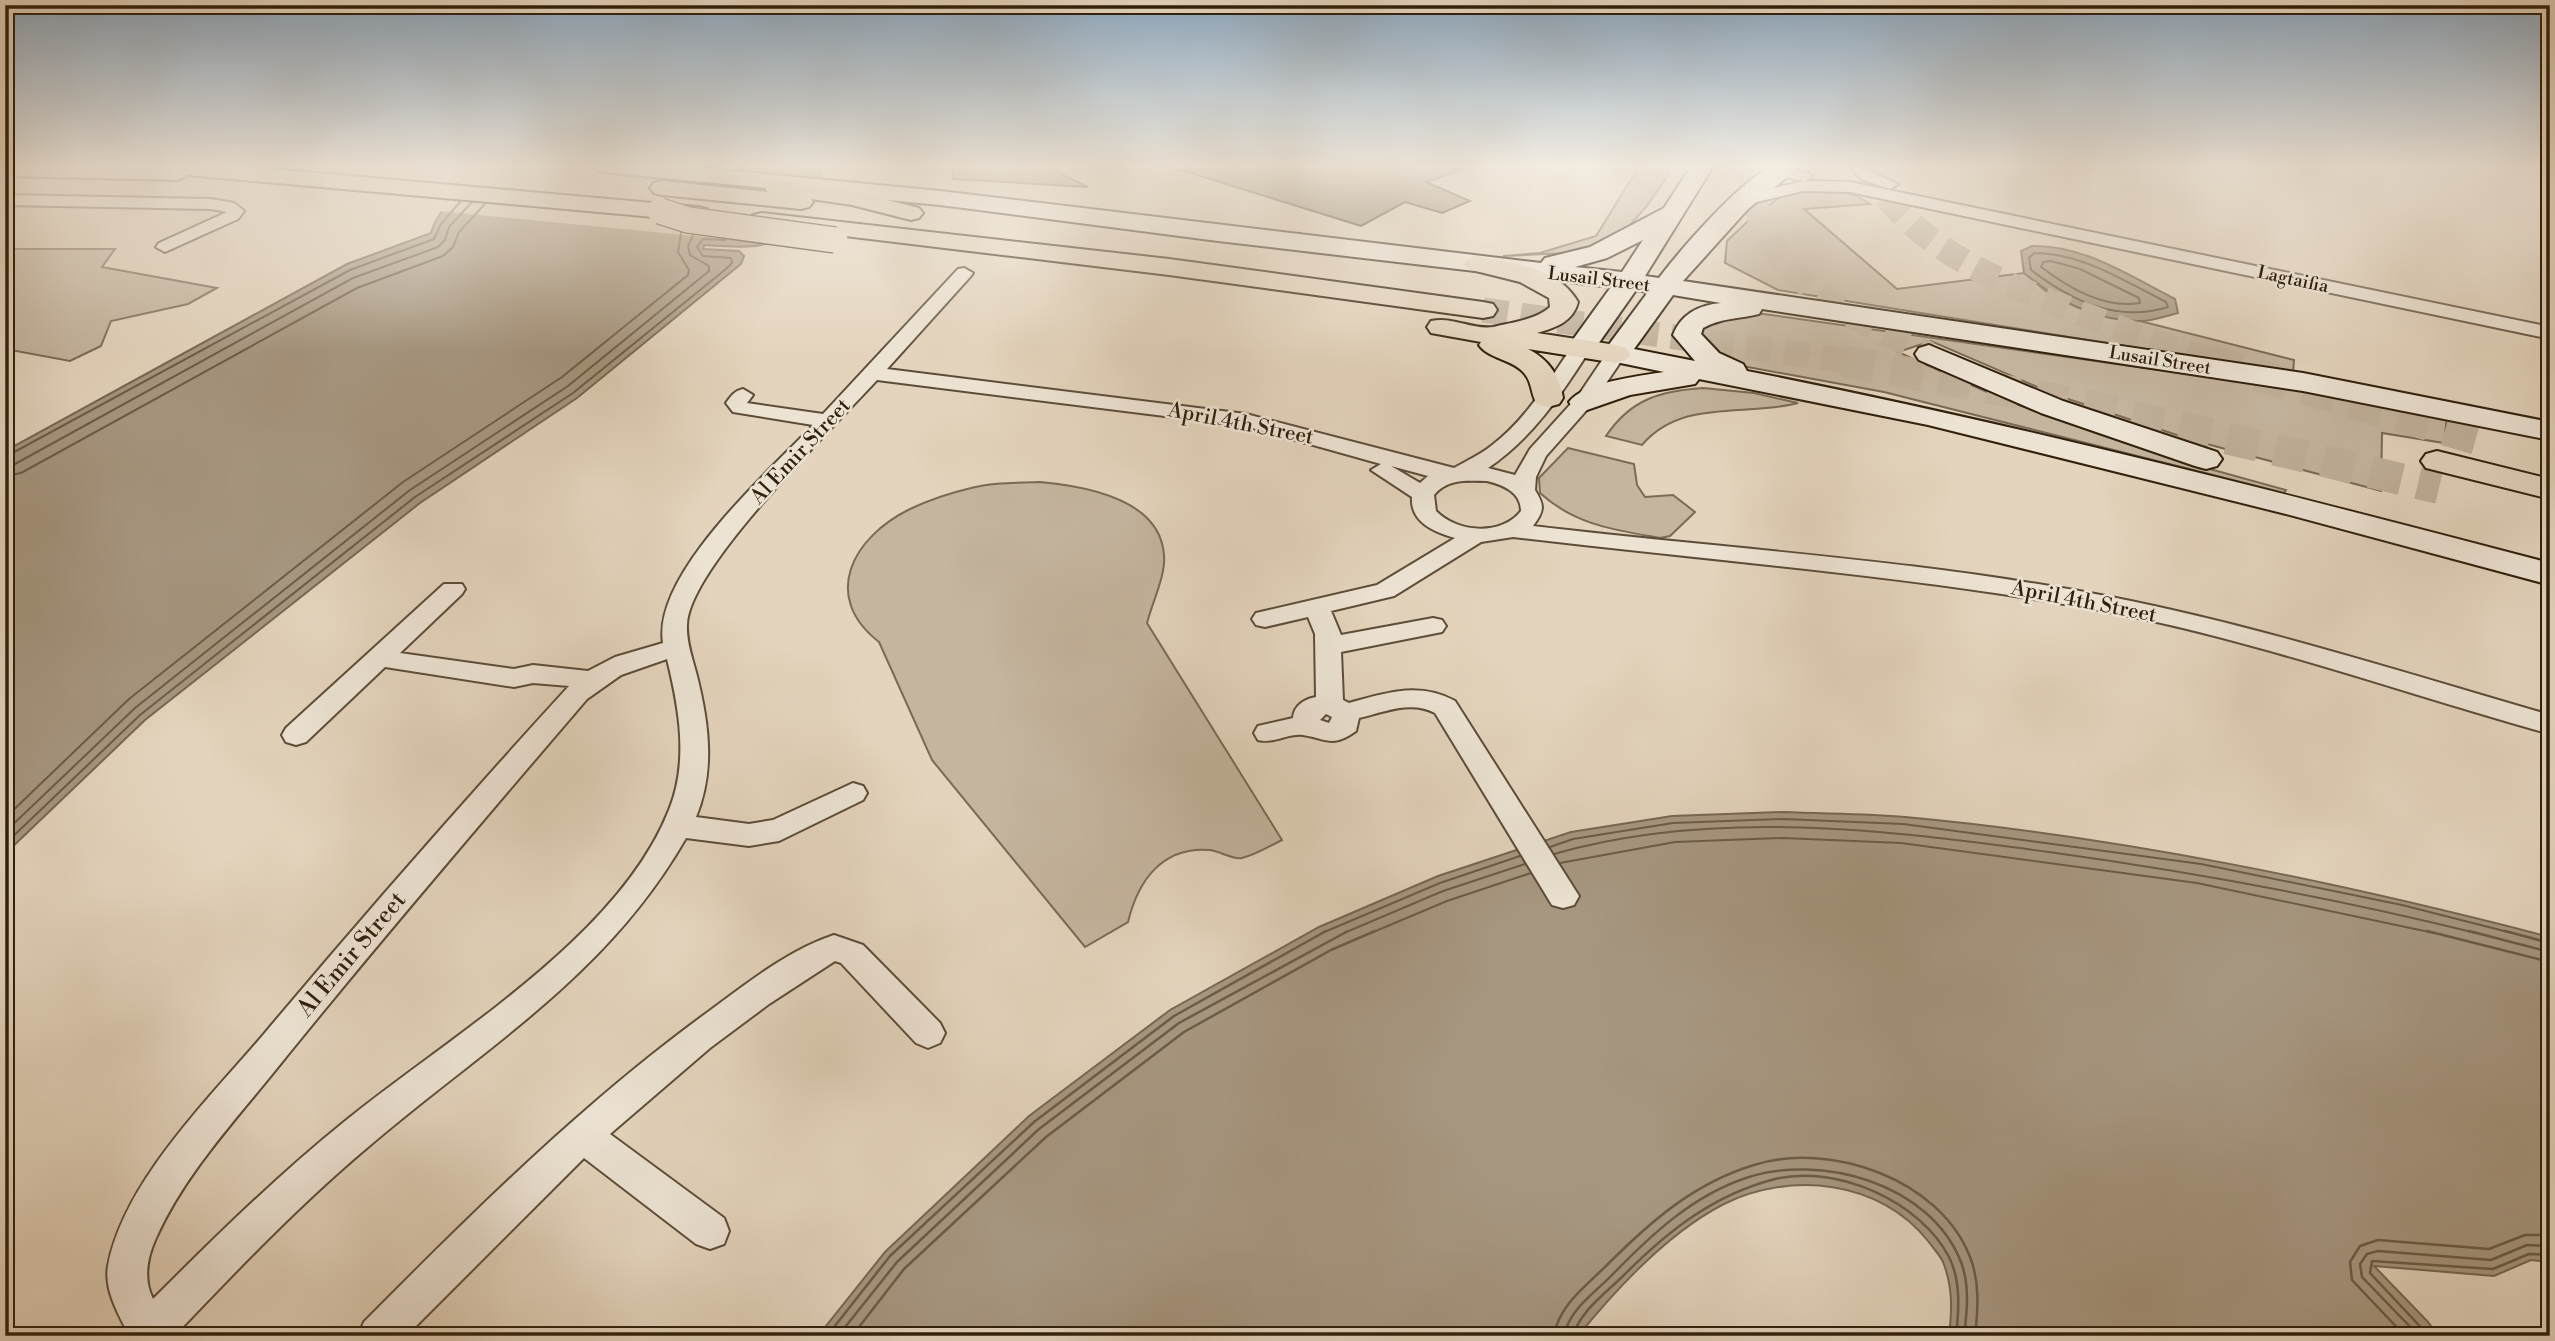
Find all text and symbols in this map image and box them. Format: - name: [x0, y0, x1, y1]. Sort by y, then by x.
- street label: Lagtaifia: [2255, 261, 2331, 298]
- street label: Lusail Street: [1546, 262, 1652, 297]
- street label: Lusail Street: [2107, 341, 2213, 380]
- street label: Al Emir Street: [744, 393, 857, 511]
- street label: April 4th Street: [1165, 397, 1316, 451]
- street label: April 4th Street: [2008, 575, 2159, 629]
- street label: Al Emir Street: [290, 885, 413, 1024]

